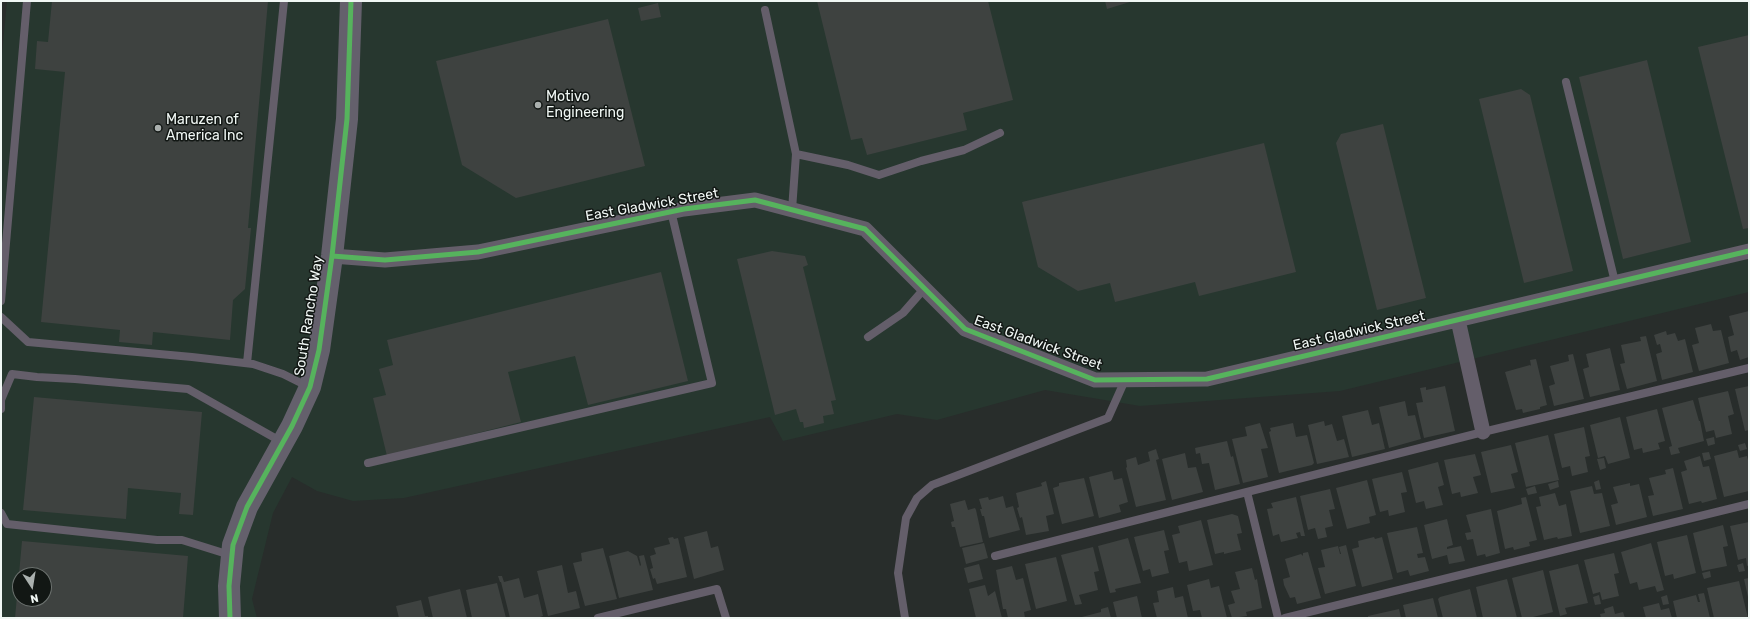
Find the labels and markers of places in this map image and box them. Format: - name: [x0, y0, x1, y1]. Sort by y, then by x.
- place label: Motivo Engineering: [546, 89, 624, 122]
- marker: Motivo Engineering: [533, 100, 543, 110]
- place label: Maruzen of America Inc: [166, 112, 243, 144]
- marker: Maruzen of America Inc: [153, 123, 163, 133]

